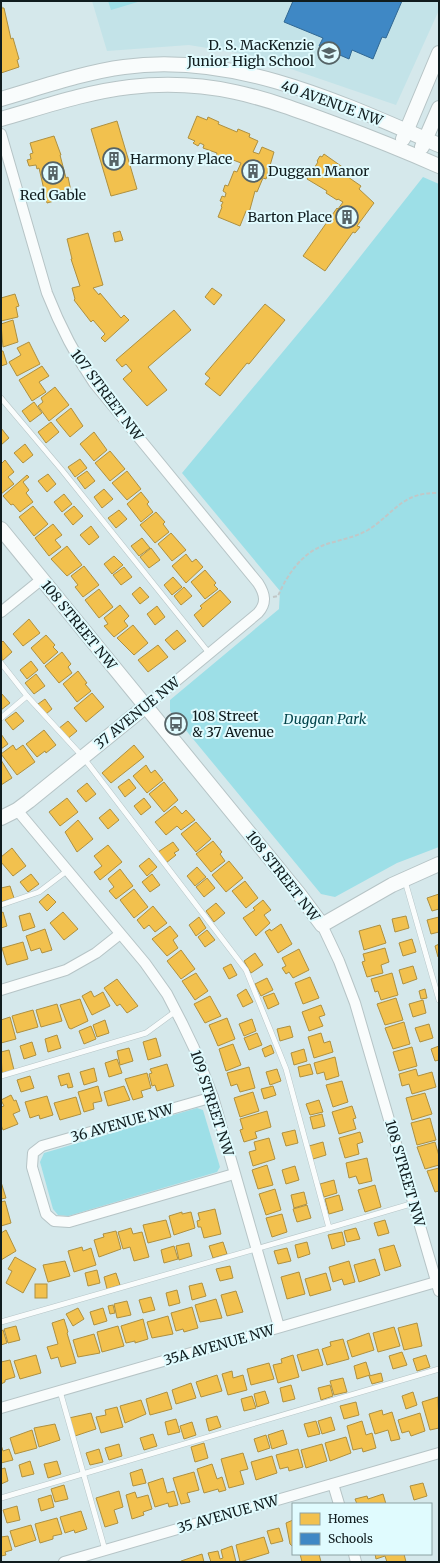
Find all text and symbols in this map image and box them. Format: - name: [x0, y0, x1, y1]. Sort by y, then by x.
- place label: D. S. MacKenzie Junior High School: [186, 36, 315, 70]
- school or university icon: D. S. MacKenzie Junior High School: [316, 40, 342, 66]
- street label: 40 AVENUE NW: [279, 76, 386, 130]
- building icon: Harmony Place: [101, 146, 127, 172]
- place label: Harmony Place: [130, 150, 232, 168]
- building icon: Duggan Manor: [240, 158, 266, 184]
- building icon: Red Gable: [40, 160, 66, 186]
- place label: Duggan Manor: [268, 162, 369, 180]
- place label: Red Gable: [20, 186, 86, 204]
- building icon: Barton Place: [334, 204, 360, 230]
- place label: Barton Place: [247, 208, 332, 226]
- street label: 107 STREET NW: [67, 346, 148, 445]
- street label: 108 STREET NW: [37, 577, 121, 674]
- street label: 37 AVENUE NW: [91, 672, 184, 753]
- place label: 108 Street & 37 Avenue: [192, 707, 274, 741]
- park label: Duggan Park: [283, 710, 367, 728]
- bus stop icon: 108 Street & 37 Avenue: [163, 711, 189, 737]
- street label: 108 STREET NW: [242, 827, 325, 926]
- street label: 109 STREET NW: [186, 1048, 238, 1159]
- street label: 36 AVENUE NW: [69, 1100, 176, 1146]
- street label: 108 STREET NW: [381, 1118, 429, 1229]
- street label: 35A AVENUE NW: [162, 1320, 277, 1369]
- street label: 35 AVENUE NW: [175, 1491, 282, 1537]
- legend: [292, 1503, 432, 1555]
- text: Homes: [328, 1511, 369, 1526]
- text: Schools: [328, 1531, 373, 1546]

